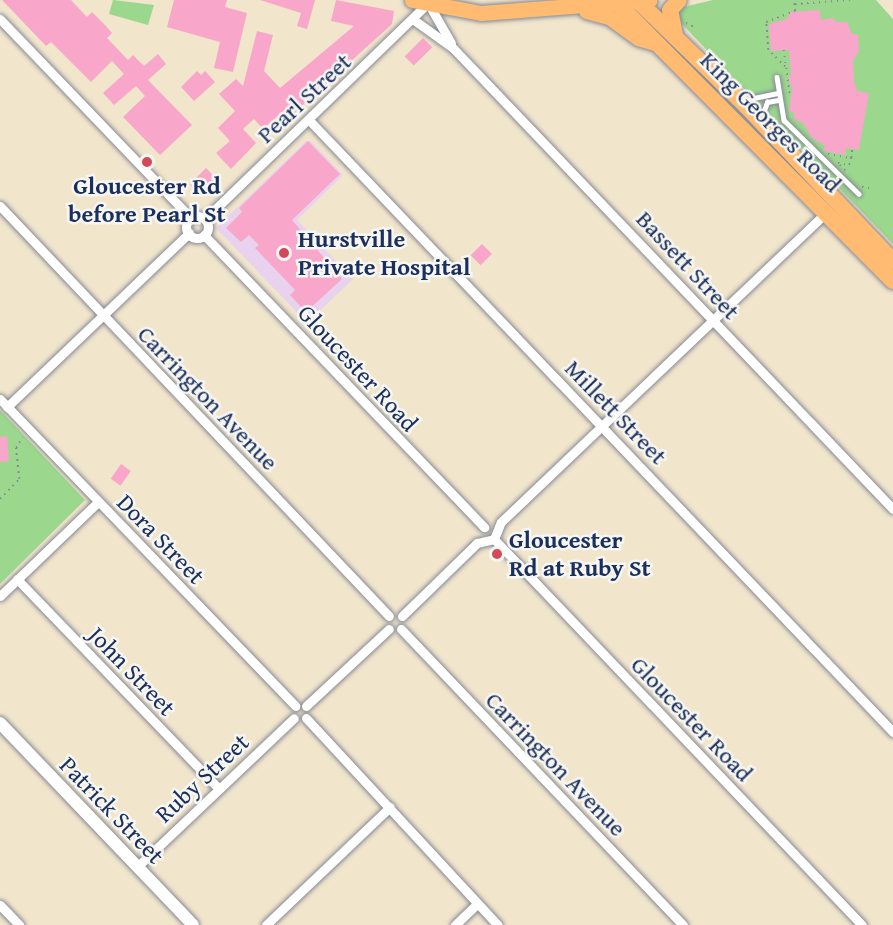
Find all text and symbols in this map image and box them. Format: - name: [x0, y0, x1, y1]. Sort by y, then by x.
- street label: King Georges Road: [695, 46, 847, 198]
- street label: Pearl Street: [251, 47, 357, 149]
- marker: Gloucester Rd before Pearl St: [140, 155, 154, 169]
- place label: Gloucester Rd before Pearl St: [68, 172, 226, 228]
- street label: Bassett Street: [630, 205, 746, 325]
- place label: Hurstville Private Hospital: [298, 225, 470, 281]
- marker: Hurstville Private Hospital: [275, 244, 293, 262]
- street label: Gloucester Road: [292, 299, 424, 437]
- street label: Carrington Avenue: [132, 320, 284, 476]
- street label: Millett Street: [559, 354, 673, 470]
- street label: Dora Street: [111, 488, 211, 590]
- place label: Gloucester Rd at Ruby St: [509, 526, 651, 582]
- marker: Gloucester Rd at Ruby St: [490, 547, 504, 561]
- street label: John Street: [82, 620, 182, 722]
- street label: Gloucester Road: [625, 650, 759, 788]
- street label: Carrington Avenue: [480, 686, 632, 842]
- street label: Ruby Street: [149, 728, 255, 828]
- street label: Patrick Street: [54, 750, 170, 870]

